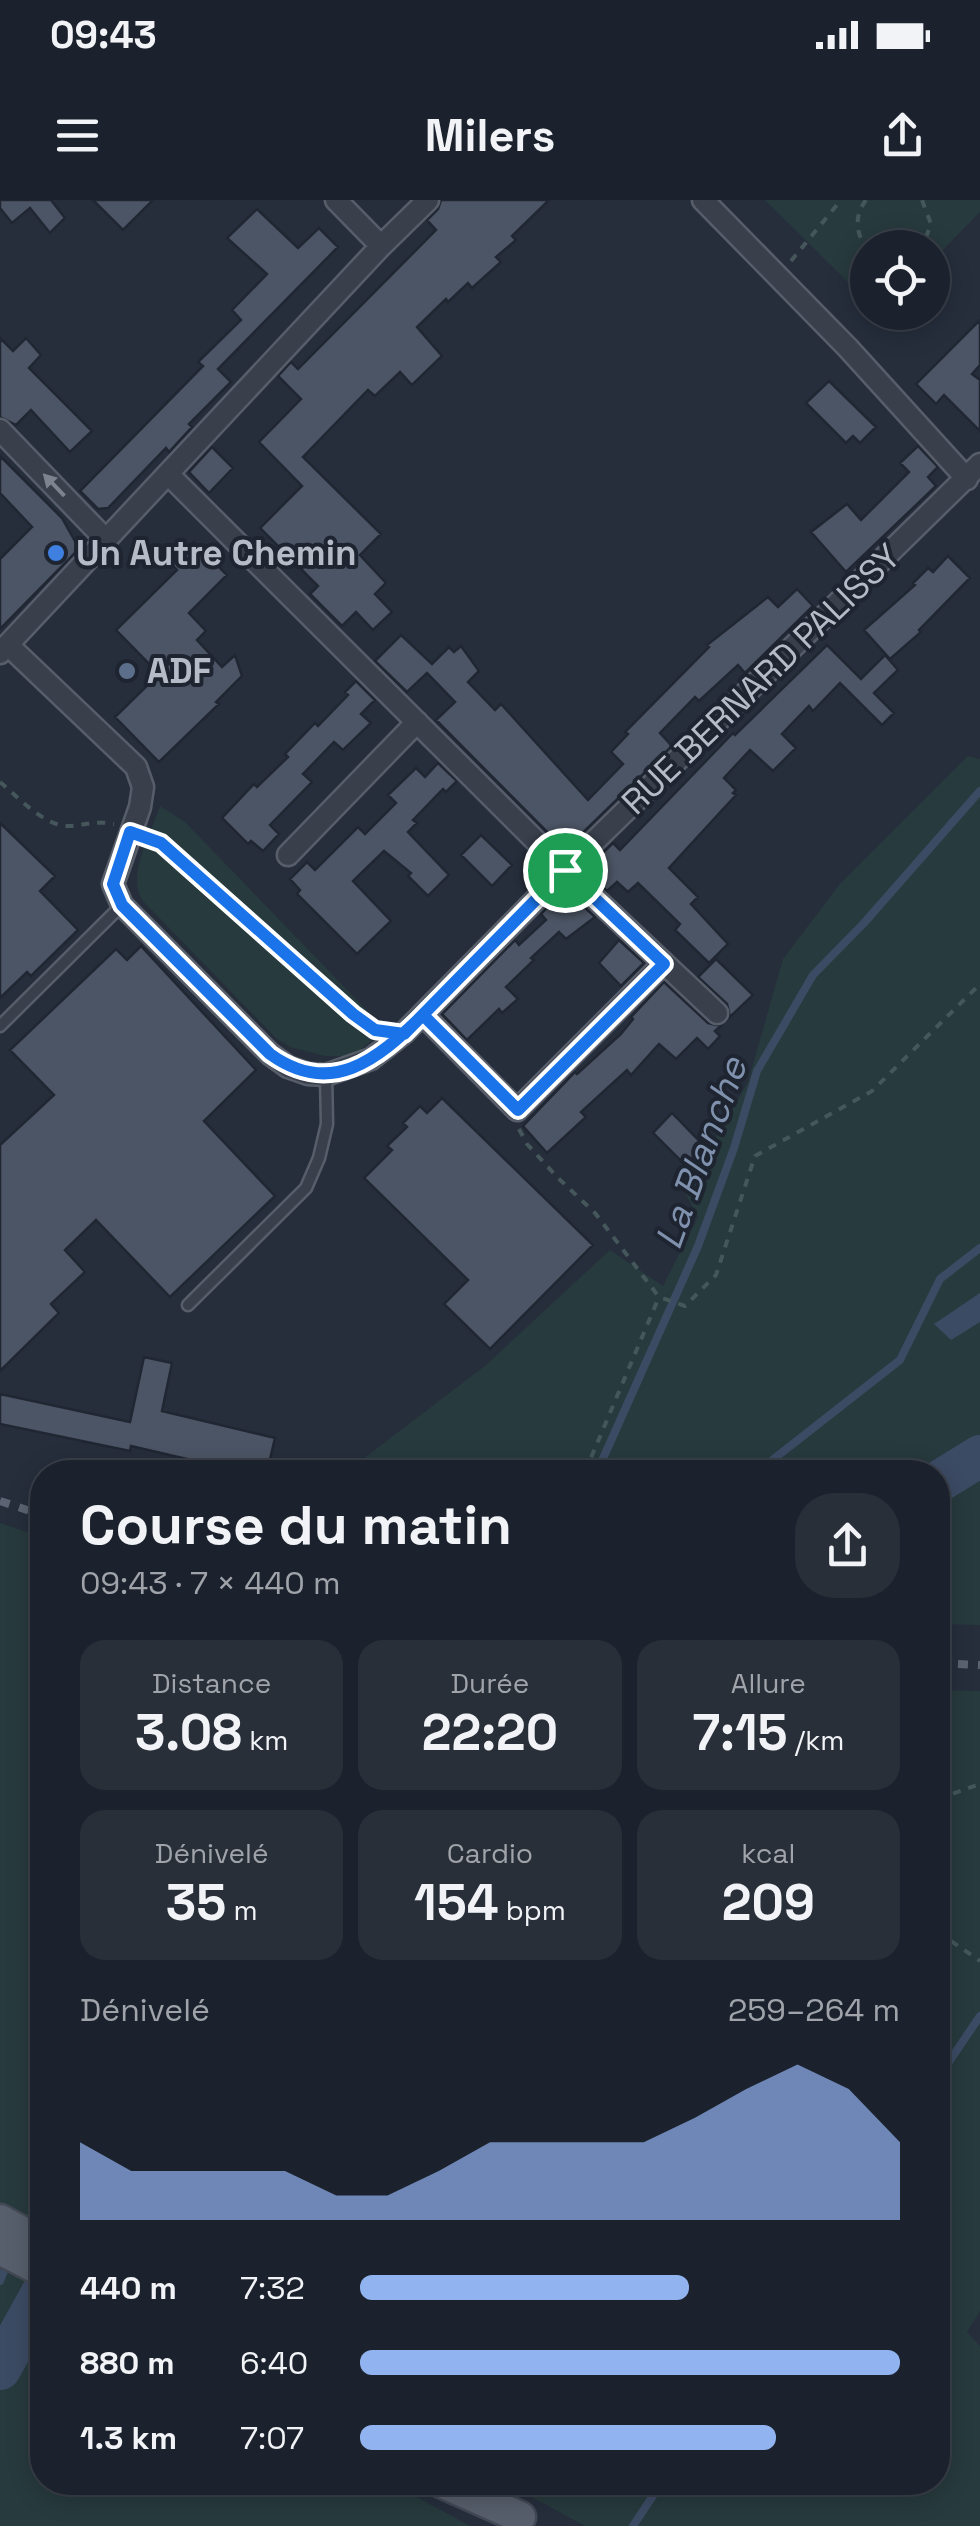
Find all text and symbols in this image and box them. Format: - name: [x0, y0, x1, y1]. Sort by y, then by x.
- text: 09:43: [50, 11, 157, 59]
- text: Milers: [425, 107, 555, 164]
- icon: menu: [50, 108, 105, 163]
- icon: share: [875, 108, 930, 163]
- map controls: [850, 230, 950, 330]
- button: locate: [850, 230, 950, 330]
- one-way arrow: [42, 474, 66, 498]
- place label: Un Autre Chemin: [76, 531, 357, 575]
- street label: RUE BERNARD PALISSY: [612, 534, 910, 824]
- marker: Un Autre Chemin: [45, 542, 67, 564]
- place label: ADF: [147, 649, 211, 693]
- marker: ADF: [116, 660, 138, 682]
- pin: [523, 828, 608, 913]
- icon: arrive: [538, 843, 593, 898]
- water label: La Blanche: [644, 1049, 758, 1255]
- text: Course du matin: [80, 1490, 512, 1560]
- button: share: [795, 1493, 900, 1598]
- text: 09:43 · 7 × 440 m: [80, 1563, 341, 1603]
- text: Distance: [152, 1665, 271, 1701]
- text: Durée: [451, 1665, 529, 1701]
- text: Allure: [731, 1665, 806, 1701]
- text: 3.08: [135, 1701, 242, 1765]
- text: 22:20: [422, 1701, 558, 1765]
- text: 7:15: [692, 1701, 788, 1765]
- text: km: [242, 1722, 288, 1758]
- text: /km: [788, 1722, 844, 1758]
- text: Dénivelé: [155, 1835, 269, 1871]
- text: Cardio: [447, 1835, 533, 1871]
- text: kcal: [741, 1835, 795, 1871]
- text: 35: [166, 1871, 226, 1935]
- text: 154: [414, 1871, 499, 1935]
- text: 209: [722, 1871, 815, 1935]
- text: m: [226, 1892, 258, 1928]
- text: bpm: [499, 1892, 566, 1928]
- text: Dénivelé: [80, 1990, 210, 2030]
- text: 259–264 m: [728, 1990, 900, 2030]
- text: 440 m: [80, 2268, 177, 2308]
- text: 7:32: [240, 2268, 305, 2308]
- text: 880 m: [80, 2343, 175, 2383]
- text: 6:40: [240, 2343, 308, 2383]
- text: 1.3 km: [80, 2418, 177, 2458]
- text: 7:07: [240, 2418, 304, 2458]

